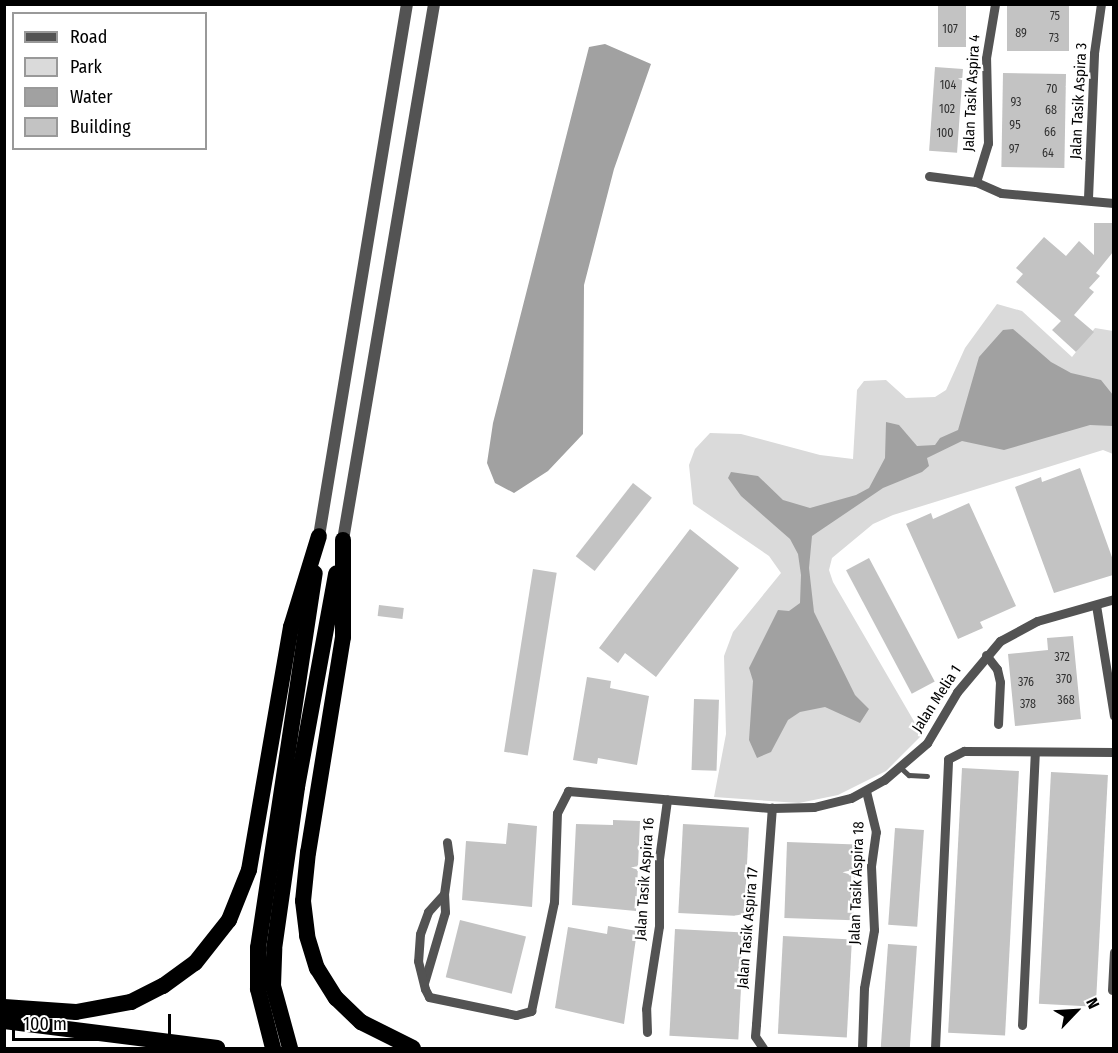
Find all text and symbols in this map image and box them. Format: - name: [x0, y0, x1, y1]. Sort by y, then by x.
- house number: 75: [1050, 10, 1060, 24]
- legend: [12, 12, 207, 150]
- house number: 107: [942, 23, 958, 37]
- text: Road: [70, 26, 107, 48]
- house number: 89: [1015, 27, 1027, 41]
- house number: 73: [1049, 32, 1059, 46]
- street label: Jalan Tasik Aspira 4: [960, 34, 984, 152]
- street label: Jalan Tasik Aspira 3: [1067, 42, 1091, 160]
- text: Park: [70, 56, 102, 78]
- house number: 104: [940, 79, 956, 93]
- house number: 70: [1047, 83, 1057, 97]
- text: Water: [70, 86, 113, 108]
- house number: 93: [1010, 96, 1022, 110]
- house number: 102: [939, 103, 955, 117]
- house number: 68: [1045, 104, 1057, 118]
- text: Building: [70, 116, 131, 138]
- house number: 95: [1009, 119, 1021, 133]
- house number: 66: [1044, 126, 1056, 140]
- house number: 100: [936, 127, 954, 141]
- house number: 97: [1009, 143, 1019, 157]
- house number: 64: [1042, 147, 1054, 161]
- house number: 372: [1054, 651, 1070, 665]
- street label: Jalan Melia 1: [909, 662, 965, 736]
- house number: 370: [1056, 673, 1072, 687]
- house number: 376: [1018, 676, 1034, 690]
- house number: 368: [1057, 694, 1075, 708]
- house number: 378: [1020, 698, 1036, 712]
- street label: Jalan Tasik Aspira 16: [632, 817, 658, 941]
- street label: Jalan Tasik Aspira 18: [846, 821, 868, 945]
- street label: Jalan Tasik Aspira 17: [734, 867, 762, 989]
- north arrow: [1046, 981, 1106, 1041]
- text: N: [1082, 995, 1103, 1012]
- scale bar: [15, 1002, 174, 1040]
- text: 100 m: [23, 1013, 67, 1035]

